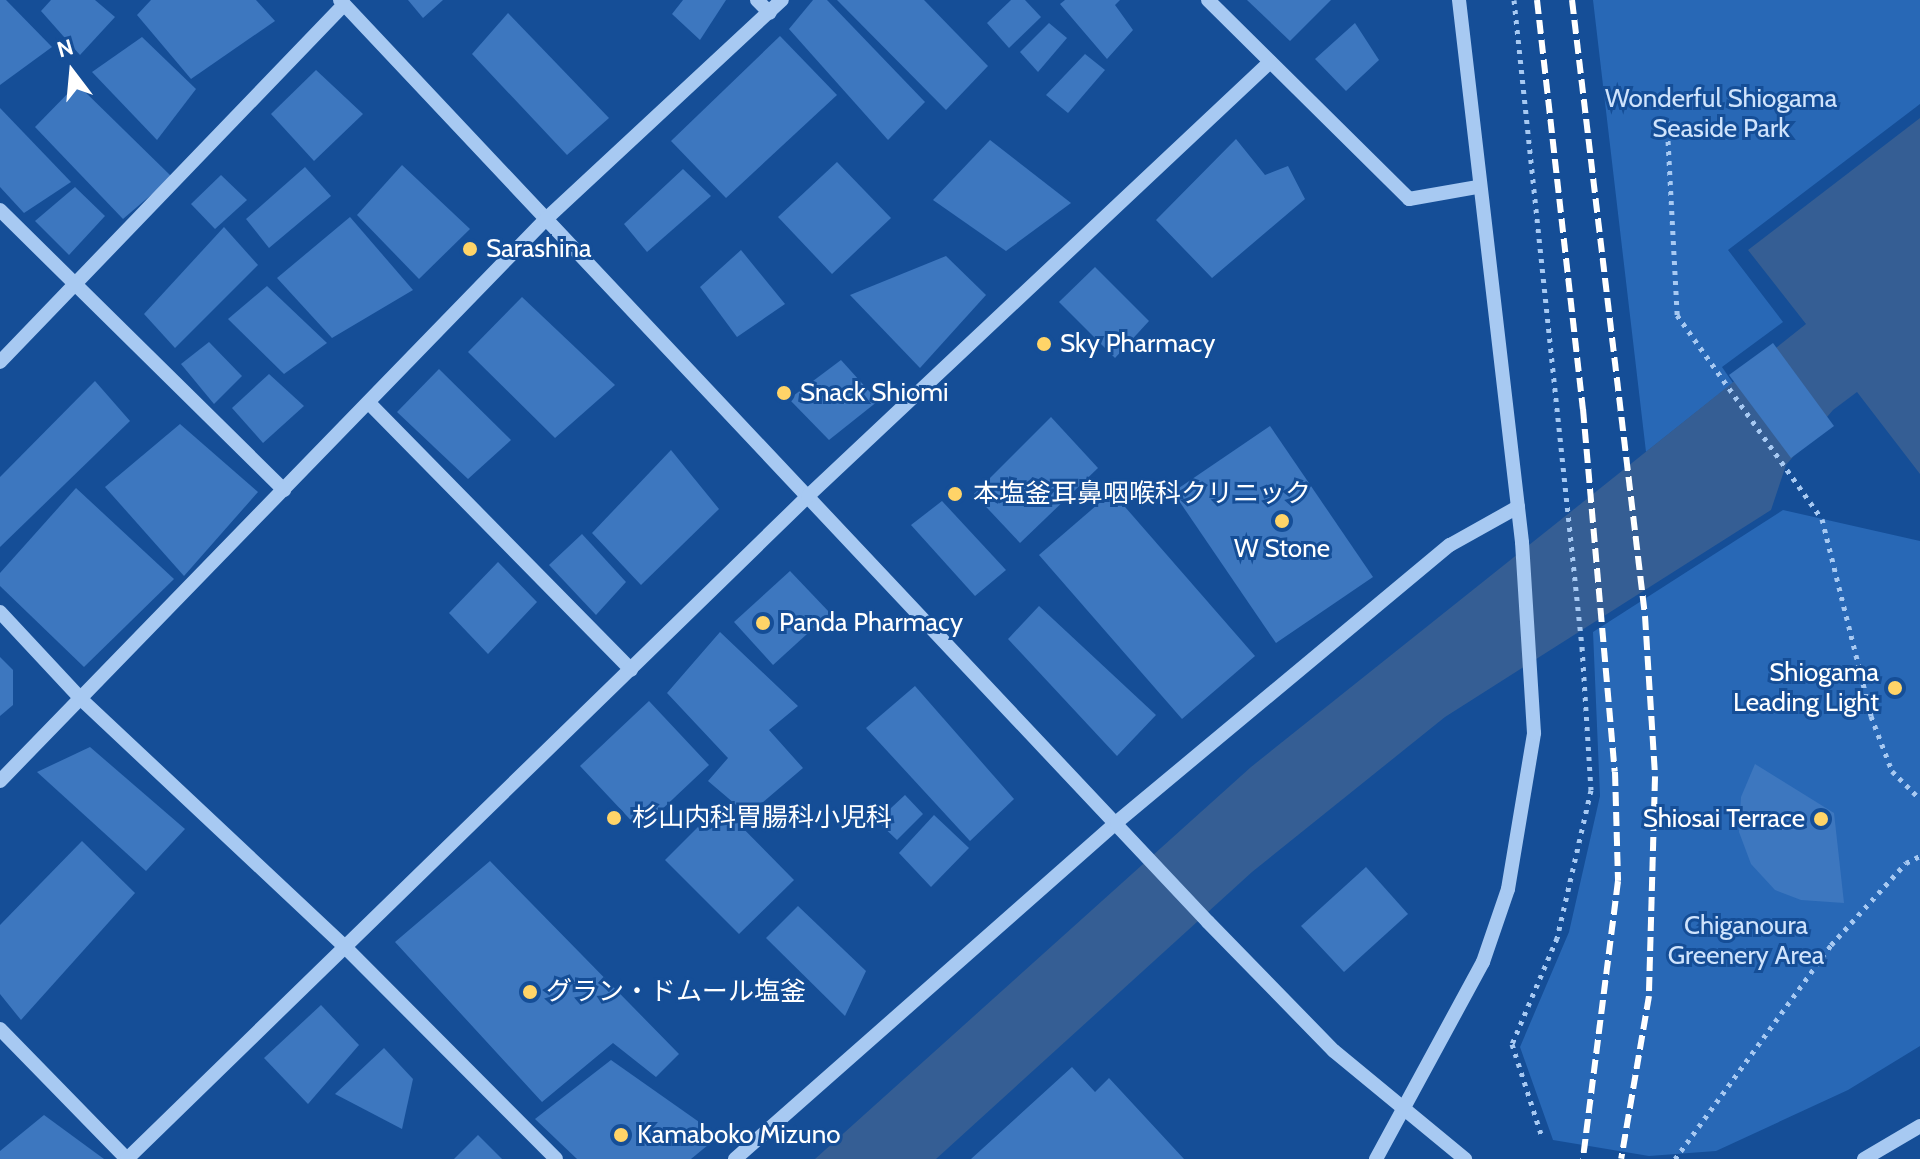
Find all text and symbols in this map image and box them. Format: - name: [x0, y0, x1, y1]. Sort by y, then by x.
- north arrow: [32, 32, 112, 112]
- text: N: [54, 33, 76, 64]
- park label: Wonderful Shiogama Seaside Park: [1605, 83, 1837, 144]
- place label: Sarashina: [486, 233, 592, 265]
- marker: Sarashina: [461, 240, 479, 258]
- place label: Sky Pharmacy: [1060, 328, 1215, 360]
- marker: Sky Pharmacy: [1035, 335, 1053, 353]
- place label: Snack Shiomi: [800, 377, 949, 409]
- marker: Snack Shiomi: [775, 384, 793, 402]
- place label: 本塩釜耳鼻咽喉科クリニック: [973, 478, 1311, 510]
- marker: 本塩釜耳鼻咽喉科クリニック: [944, 483, 966, 505]
- marker: W Stone: [1273, 512, 1291, 530]
- place label: W Stone: [1234, 533, 1330, 565]
- place label: Panda Pharmacy: [779, 607, 963, 639]
- marker: Panda Pharmacy: [754, 614, 772, 632]
- place label: Shiogama Leading Light: [1733, 657, 1879, 718]
- marker: Shiogama Leading Light: [1886, 679, 1904, 697]
- place label: 杉山内科胃腸科小児科: [632, 802, 892, 834]
- place label: Shiosai Terrace: [1643, 803, 1805, 835]
- marker: 杉山内科胃腸科小児科: [603, 807, 625, 829]
- marker: Shiosai Terrace: [1812, 810, 1830, 828]
- park label: Chiganoura Greenery Area: [1668, 910, 1824, 972]
- place label: グラン・ドムール塩釜: [546, 976, 806, 1008]
- marker: グラン・ドムール塩釜: [521, 983, 539, 1001]
- place label: Kamaboko Mizuno: [637, 1119, 841, 1151]
- marker: Kamaboko Mizuno: [612, 1126, 630, 1144]

